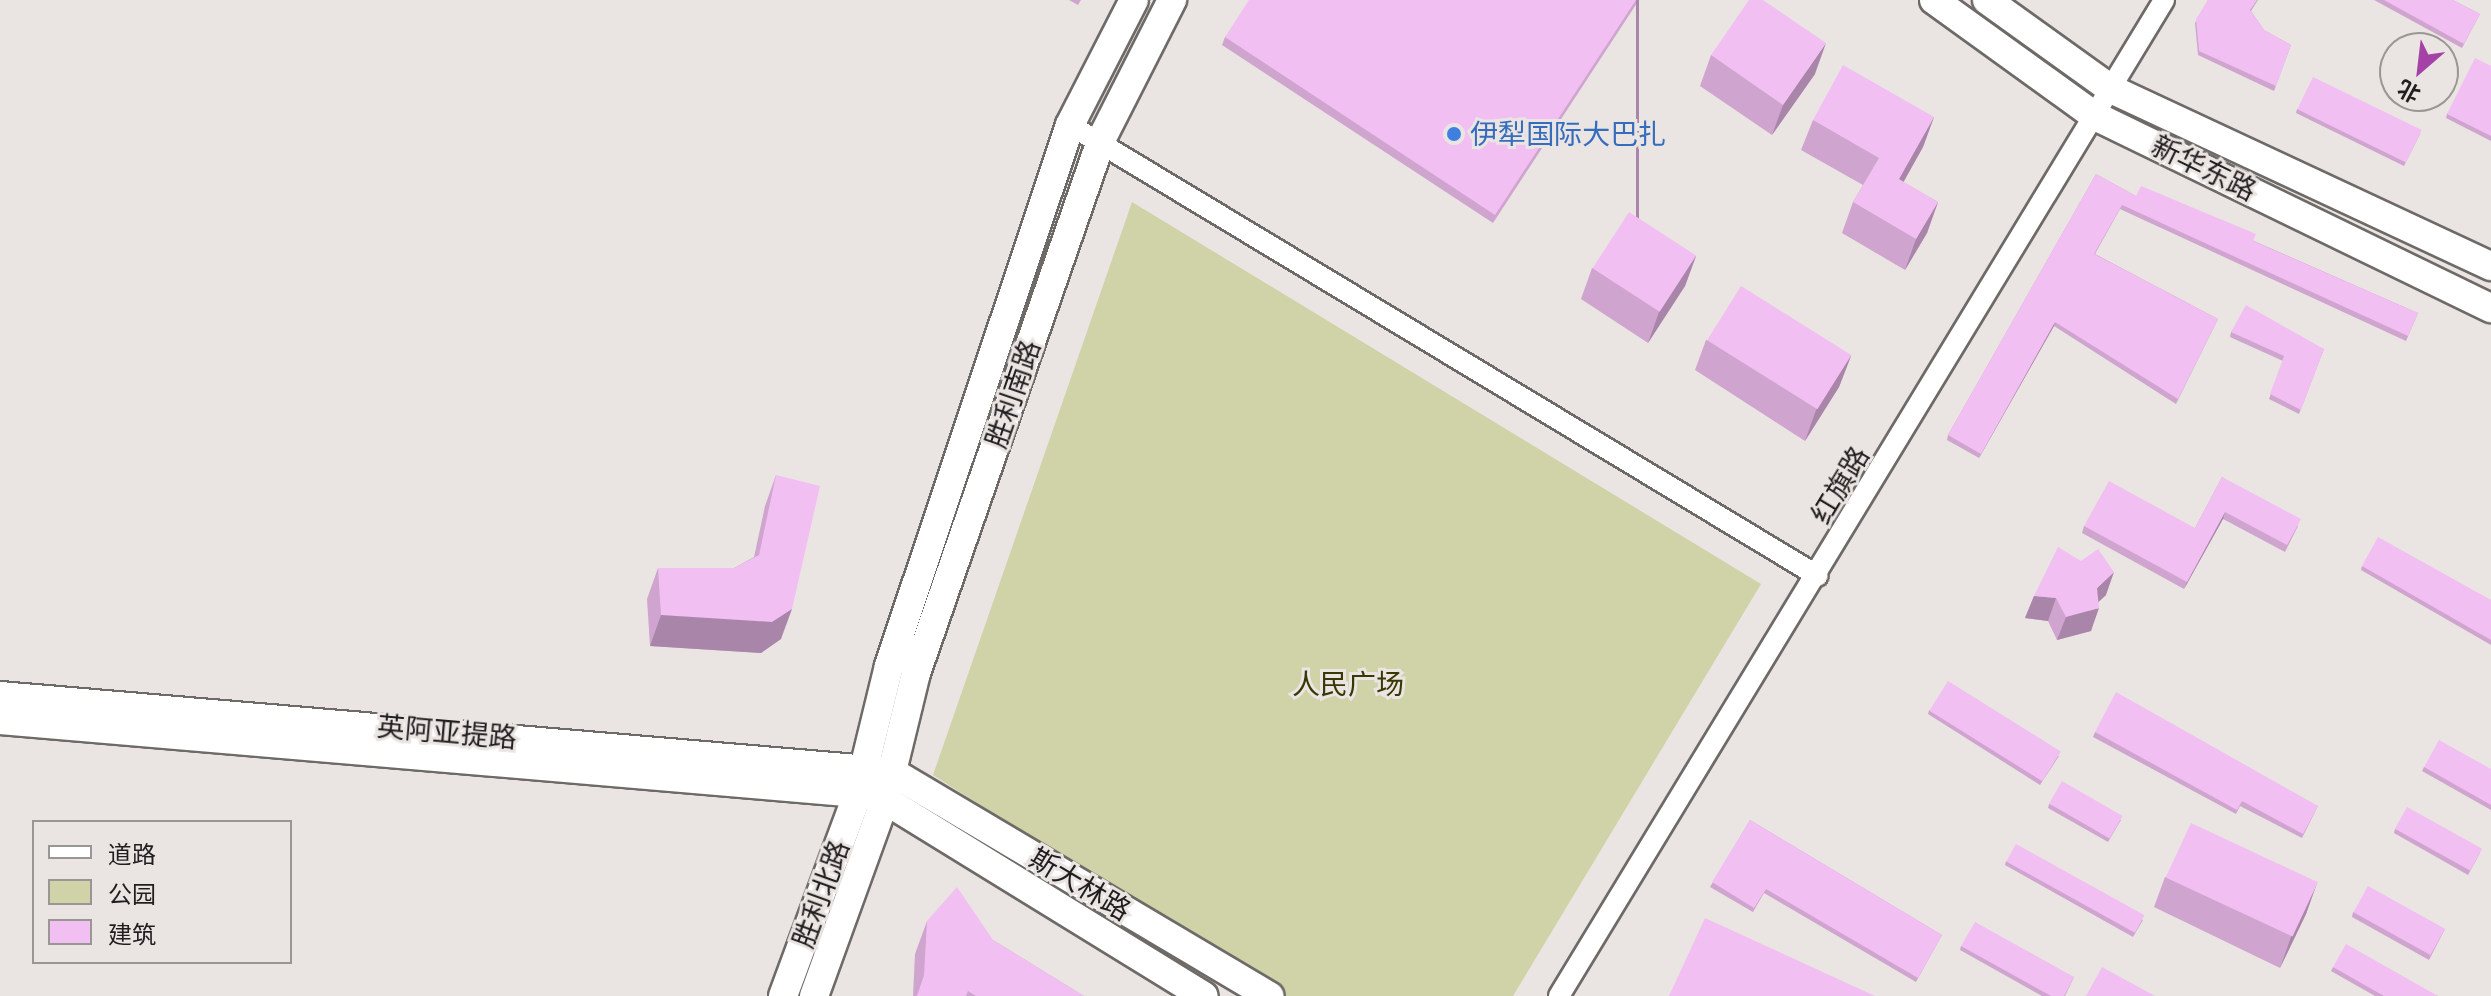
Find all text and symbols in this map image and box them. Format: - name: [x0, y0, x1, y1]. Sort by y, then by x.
- north arrow: [2379, 32, 2459, 112]
- text: 北: [2392, 74, 2425, 109]
- place label: 伊犁国际大巴扎: [1470, 117, 1666, 151]
- marker: 伊犁国际大巴扎: [1445, 125, 1463, 143]
- street label: 新华东路: [2146, 128, 2262, 208]
- street label: 胜利南路: [979, 336, 1047, 452]
- street label: 红旗路: [1804, 440, 1876, 530]
- park label: 人民广场: [1292, 667, 1404, 701]
- street label: 英阿亚提路: [376, 709, 518, 755]
- legend: [32, 820, 292, 964]
- street label: 胜利北路: [786, 836, 856, 952]
- text: 道路: [108, 839, 156, 870]
- street label: 斯大林路: [1023, 841, 1137, 927]
- text: 公园: [108, 879, 156, 910]
- text: 建筑: [108, 919, 156, 950]

